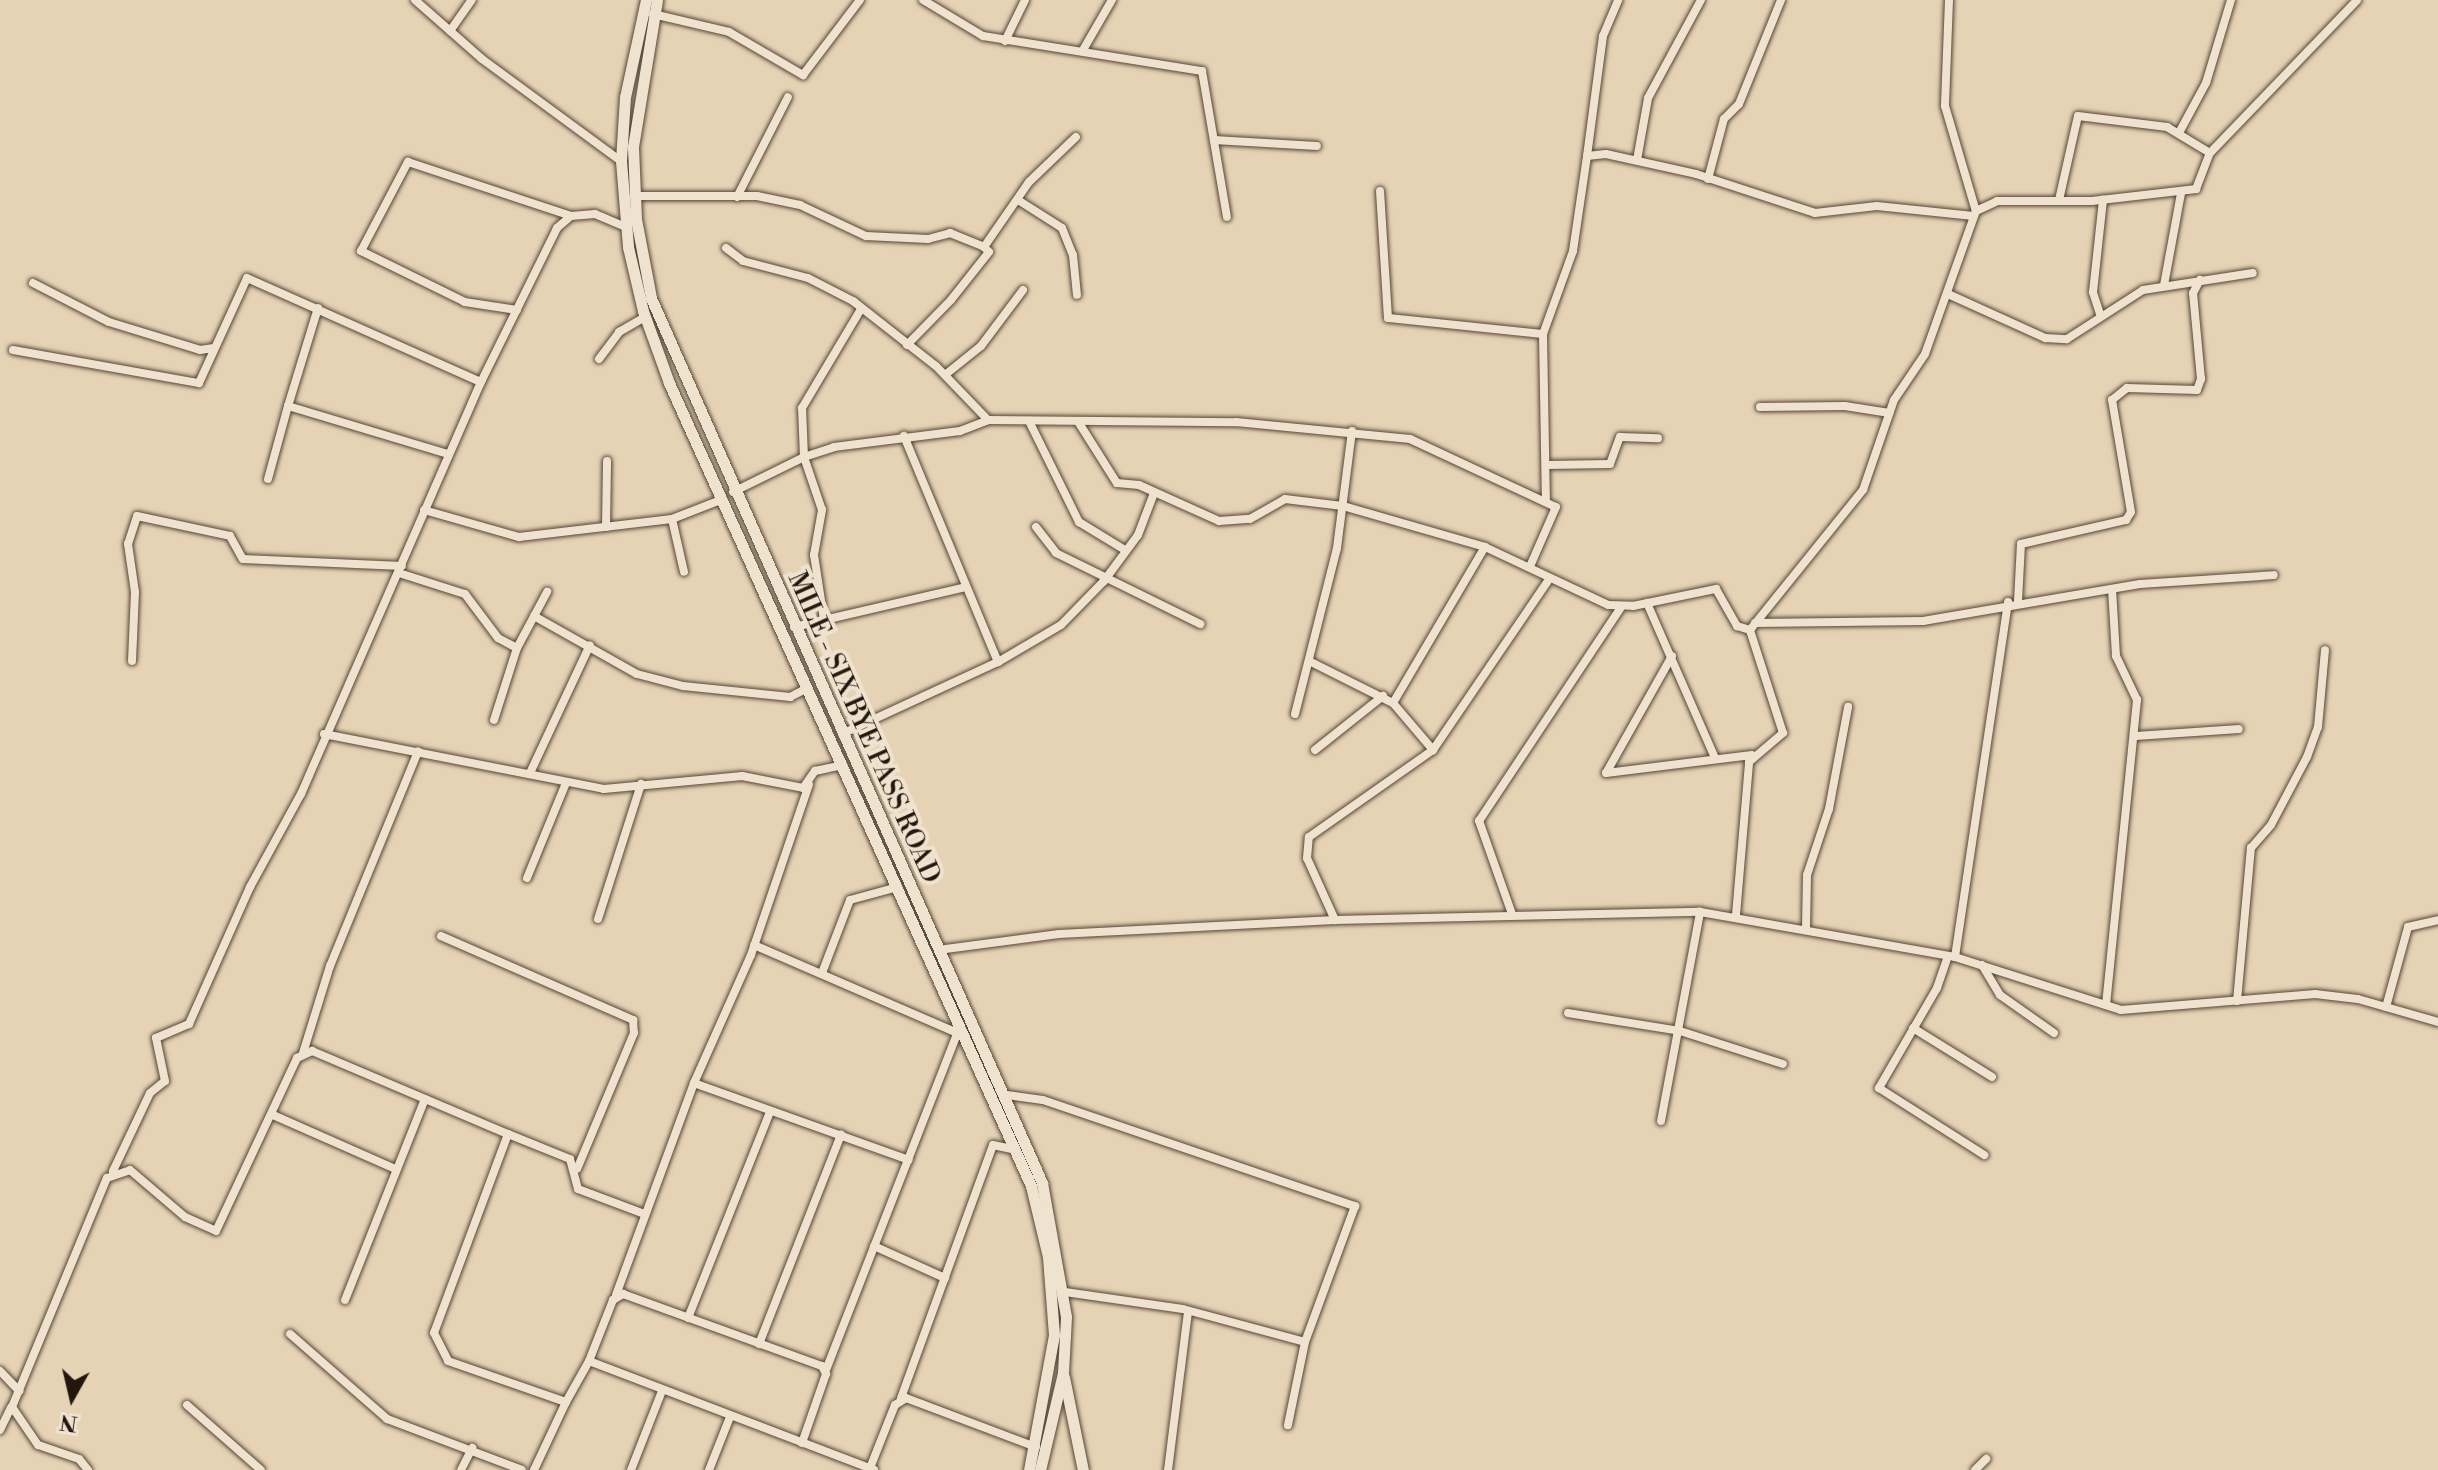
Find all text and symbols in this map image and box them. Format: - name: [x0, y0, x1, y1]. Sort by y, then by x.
- street label: MILE - SIX BYE PASS ROAD: [780, 568, 946, 888]
- north arrow: [32, 1358, 112, 1438]
- text: N: [58, 1408, 79, 1437]

